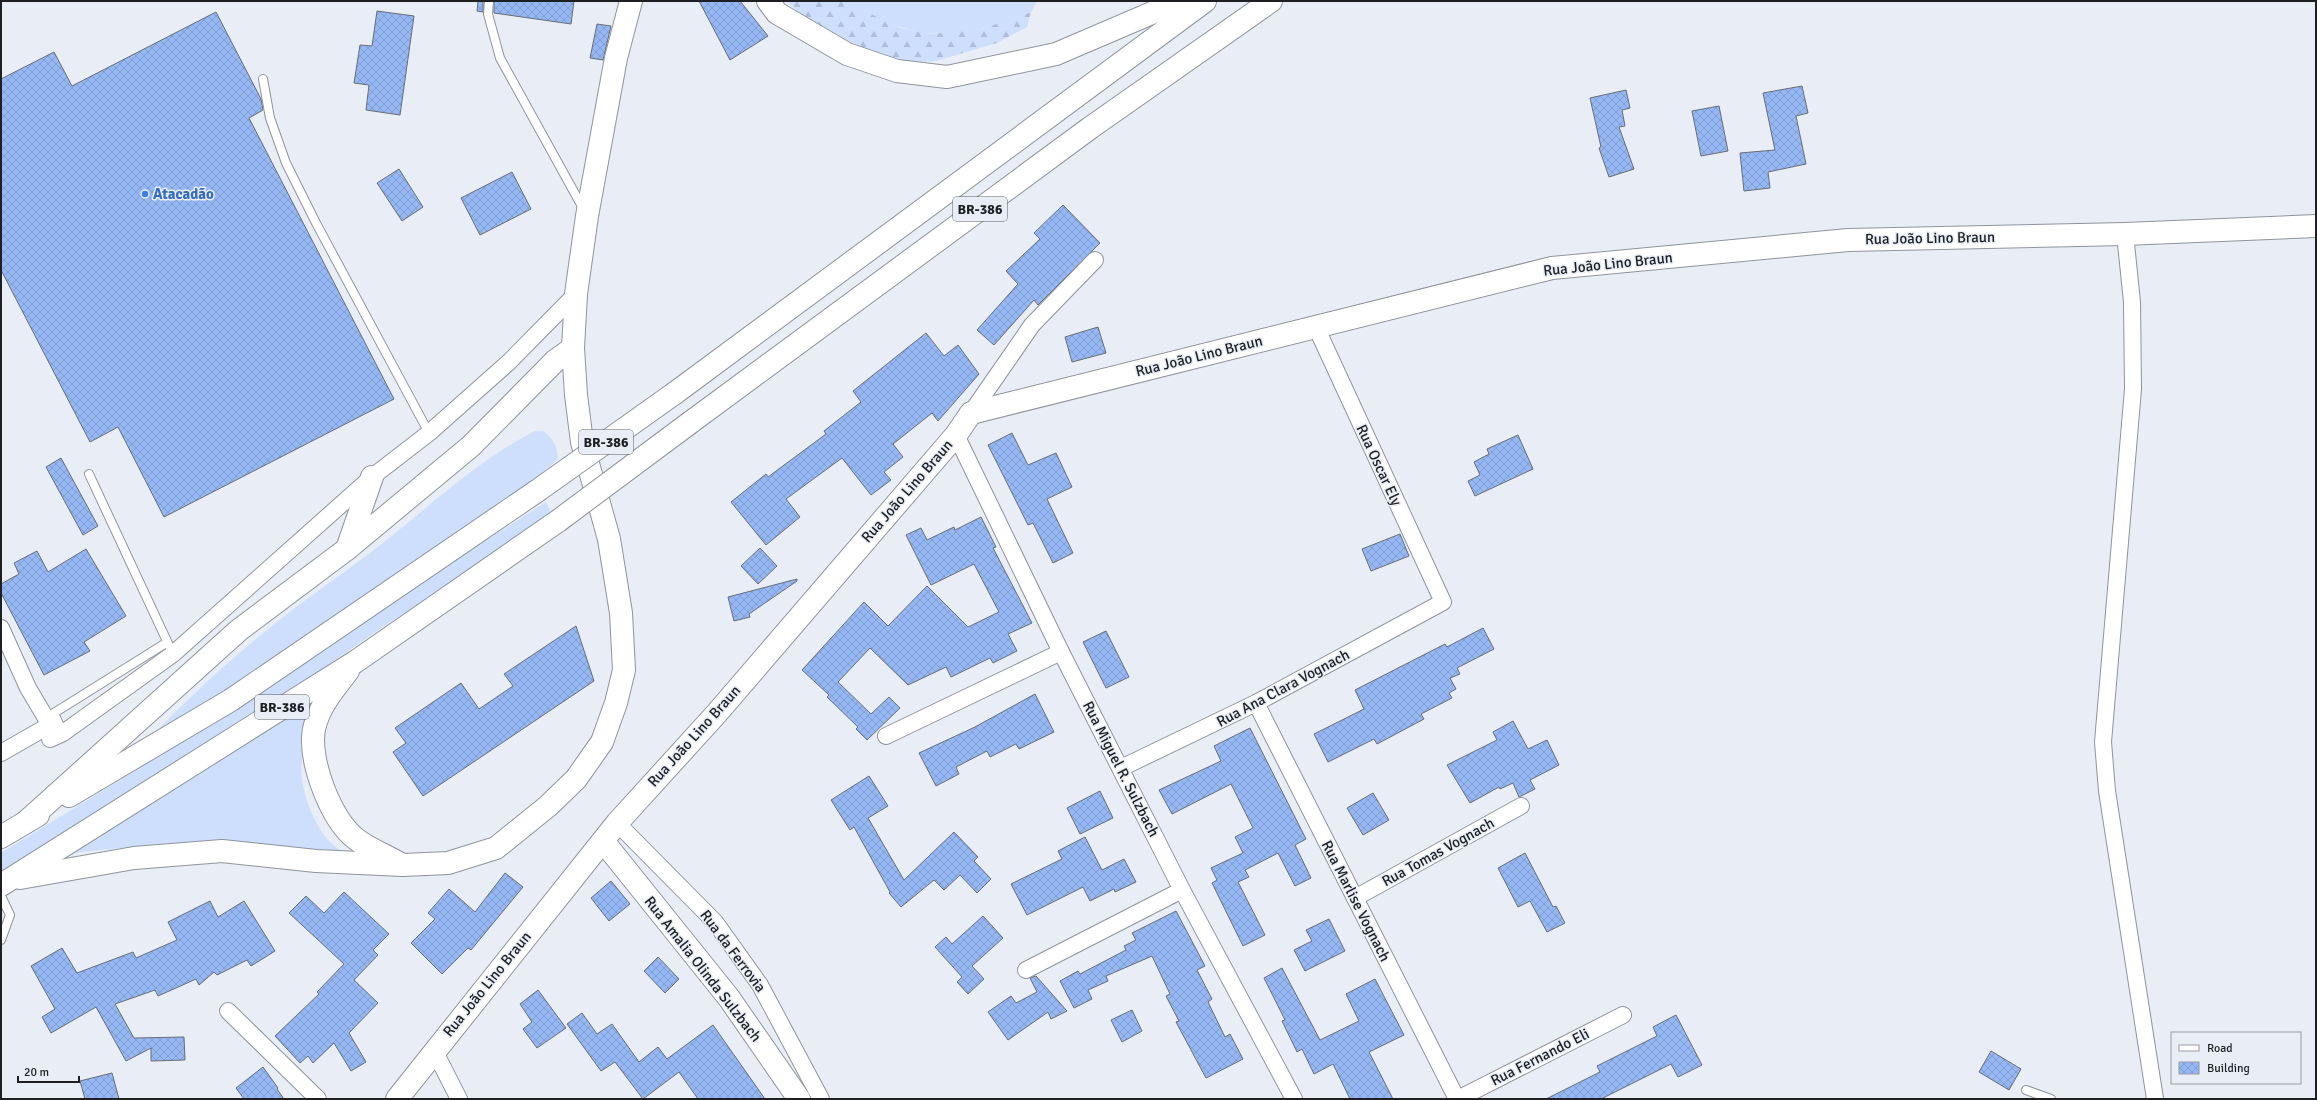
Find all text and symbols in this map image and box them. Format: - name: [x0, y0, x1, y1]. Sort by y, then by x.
- place label: Atacadão: [153, 185, 214, 203]
- marker: Atacadão: [140, 189, 150, 199]
- road number: BR-386: [953, 197, 1007, 221]
- street label: Rua João Lino Braun: [1865, 228, 1995, 248]
- street label: Rua João Lino Braun: [1542, 248, 1674, 280]
- street label: Rua João Lino Braun: [1134, 332, 1264, 380]
- street label: Rua Oscar Ely: [1352, 422, 1406, 508]
- road number: BR-386: [579, 430, 633, 454]
- street label: Rua João Lino Braun: [858, 436, 956, 546]
- street label: Rua Ana Clara Vognach: [1213, 645, 1353, 731]
- street label: Rua João Lino Braun: [644, 682, 744, 790]
- road number: BR-386: [255, 695, 309, 719]
- street label: Rua Miguel R. Sulzbach: [1079, 698, 1163, 840]
- street label: Rua Tomas Vognach: [1379, 814, 1497, 890]
- street label: Rua Marlise Vognach: [1318, 838, 1394, 964]
- street label: Rua Amalia Olinda Sulzbach: [641, 893, 765, 1045]
- street label: Rua da Ferrovia: [696, 906, 770, 996]
- street label: Rua João Lino Braun: [439, 928, 535, 1040]
- street label: Rua Fernando Eli: [1488, 1024, 1592, 1090]
- legend: [2171, 1032, 2301, 1084]
- text: Road: [2207, 1041, 2233, 1056]
- scale bar: [18, 1058, 79, 1084]
- text: Building: [2207, 1061, 2250, 1076]
- text: 20 m: [24, 1065, 49, 1080]

